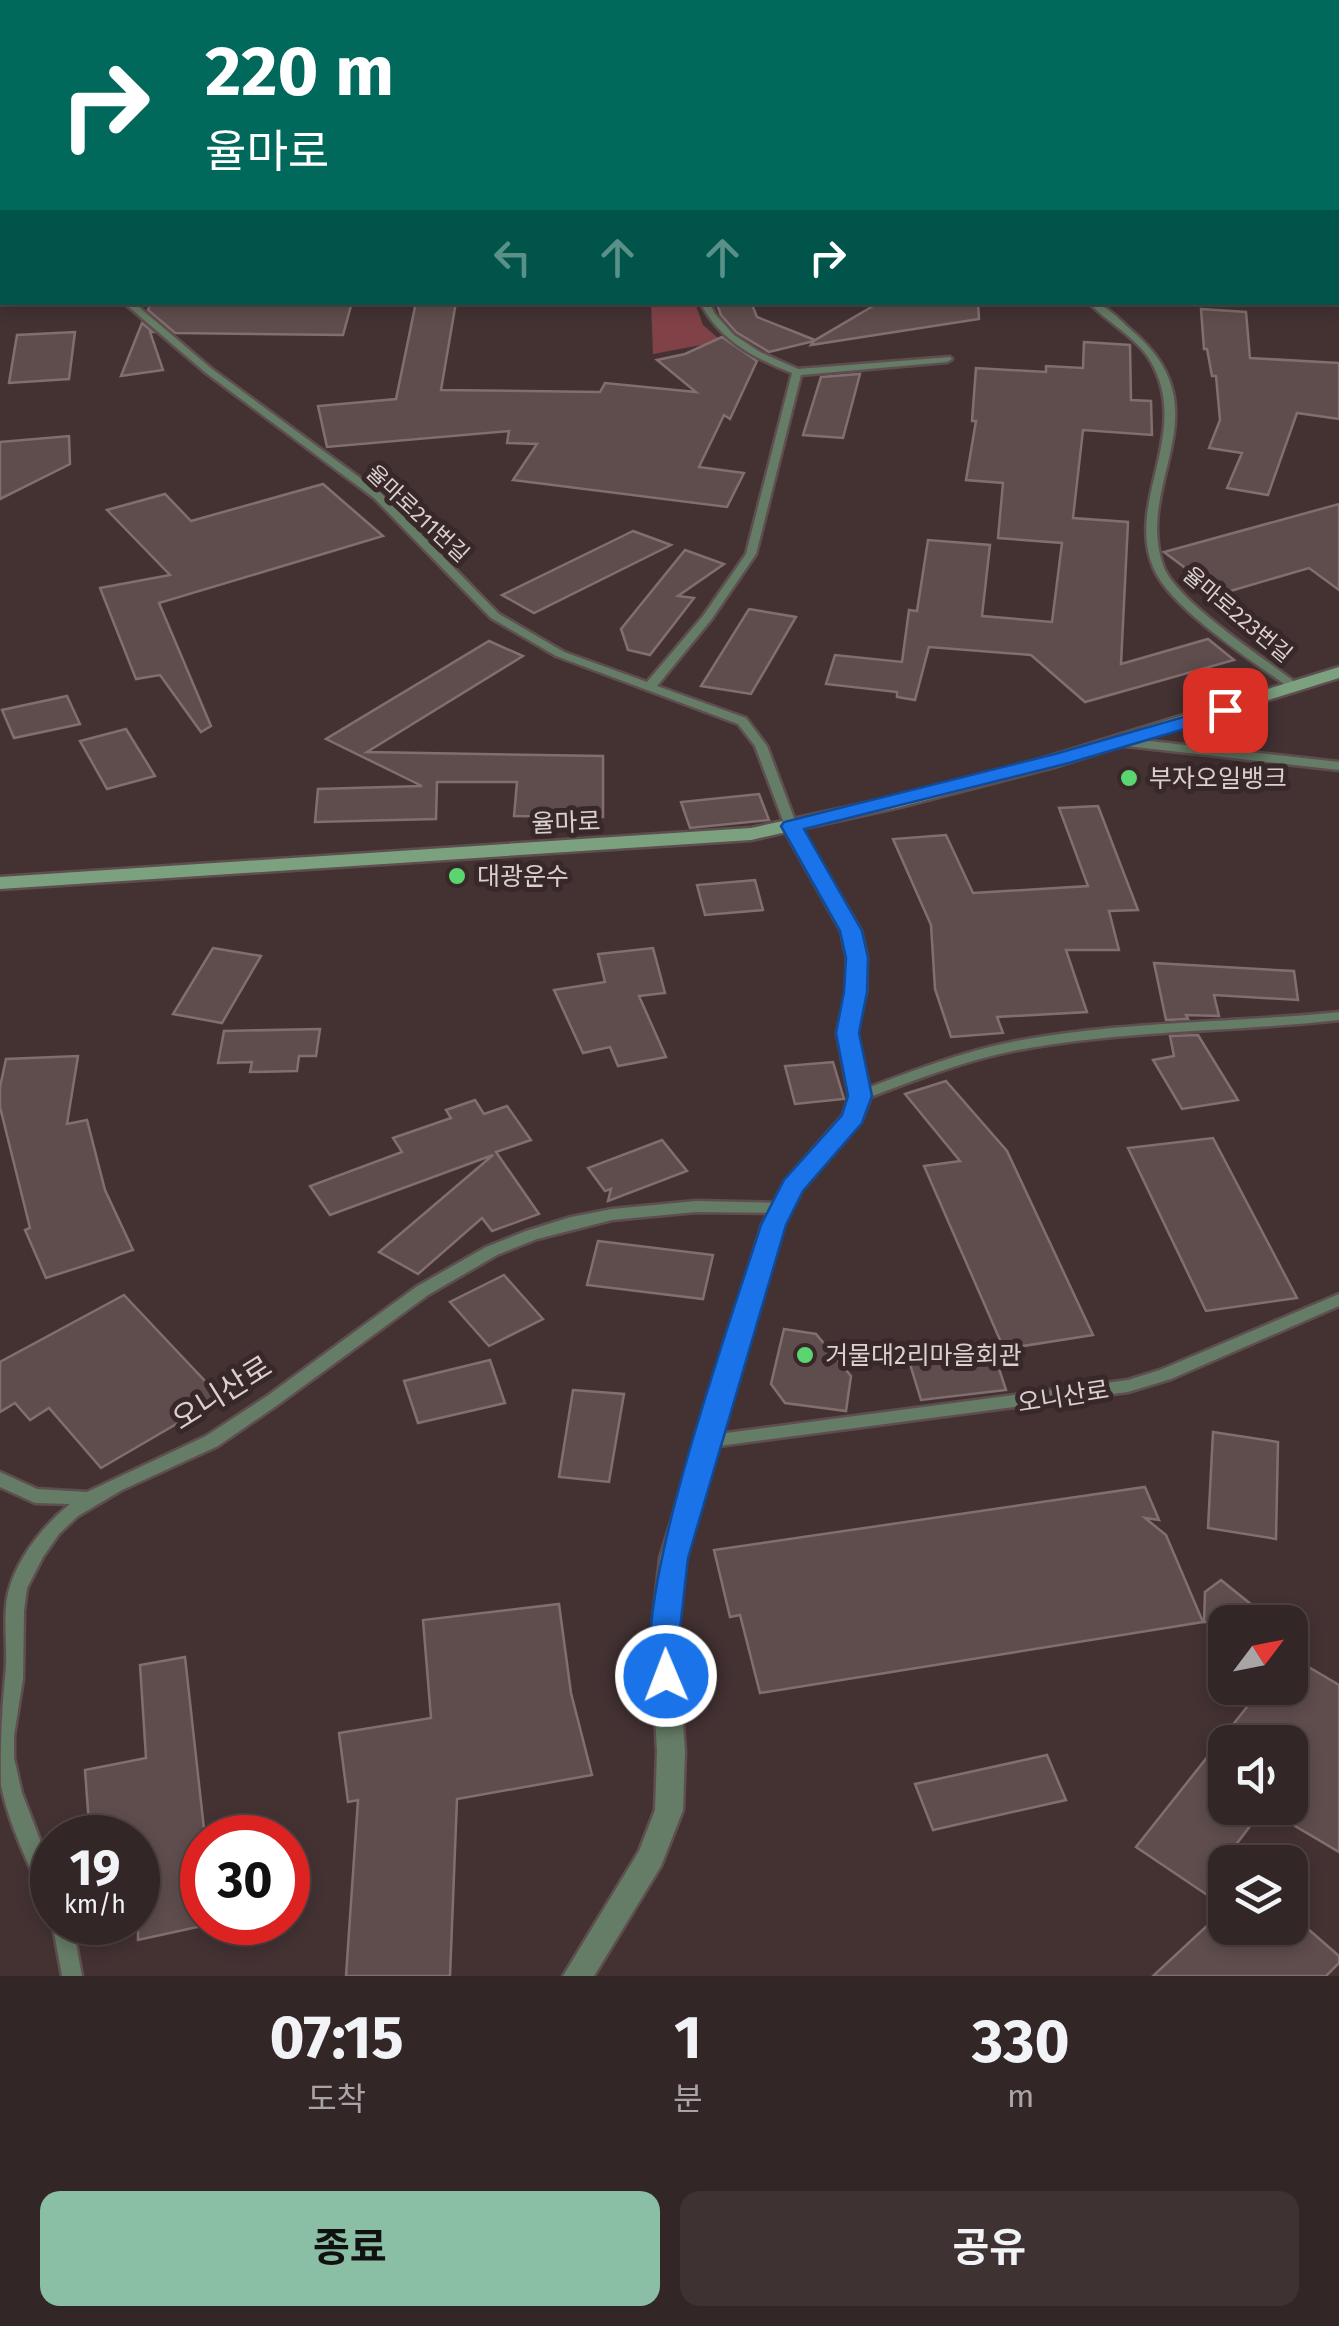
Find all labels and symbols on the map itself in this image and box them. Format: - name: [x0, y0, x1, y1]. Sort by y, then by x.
- street label: 율마로211번길: [361, 459, 475, 568]
- street label: 율마로223번길: [1178, 561, 1298, 668]
- pin: [1183, 668, 1268, 753]
- place label: 부자오일뱅크: [1149, 764, 1287, 794]
- marker: 부자오일뱅크: [1118, 767, 1140, 789]
- street label: 율마로: [531, 807, 601, 839]
- place label: 대광운수: [477, 862, 569, 892]
- marker: 대광운수: [446, 865, 468, 887]
- place label: 거물대2리마을회관: [825, 1341, 1021, 1371]
- marker: 거물대2리마을회관: [794, 1344, 816, 1366]
- street label: 오니산로: [166, 1348, 278, 1438]
- street label: 오니산로: [1015, 1375, 1111, 1419]
- north arrow: [1208, 1605, 1308, 1705]
- position arrow: [614, 1624, 718, 1728]
- speed limit sign: 30: [180, 1815, 310, 1945]

